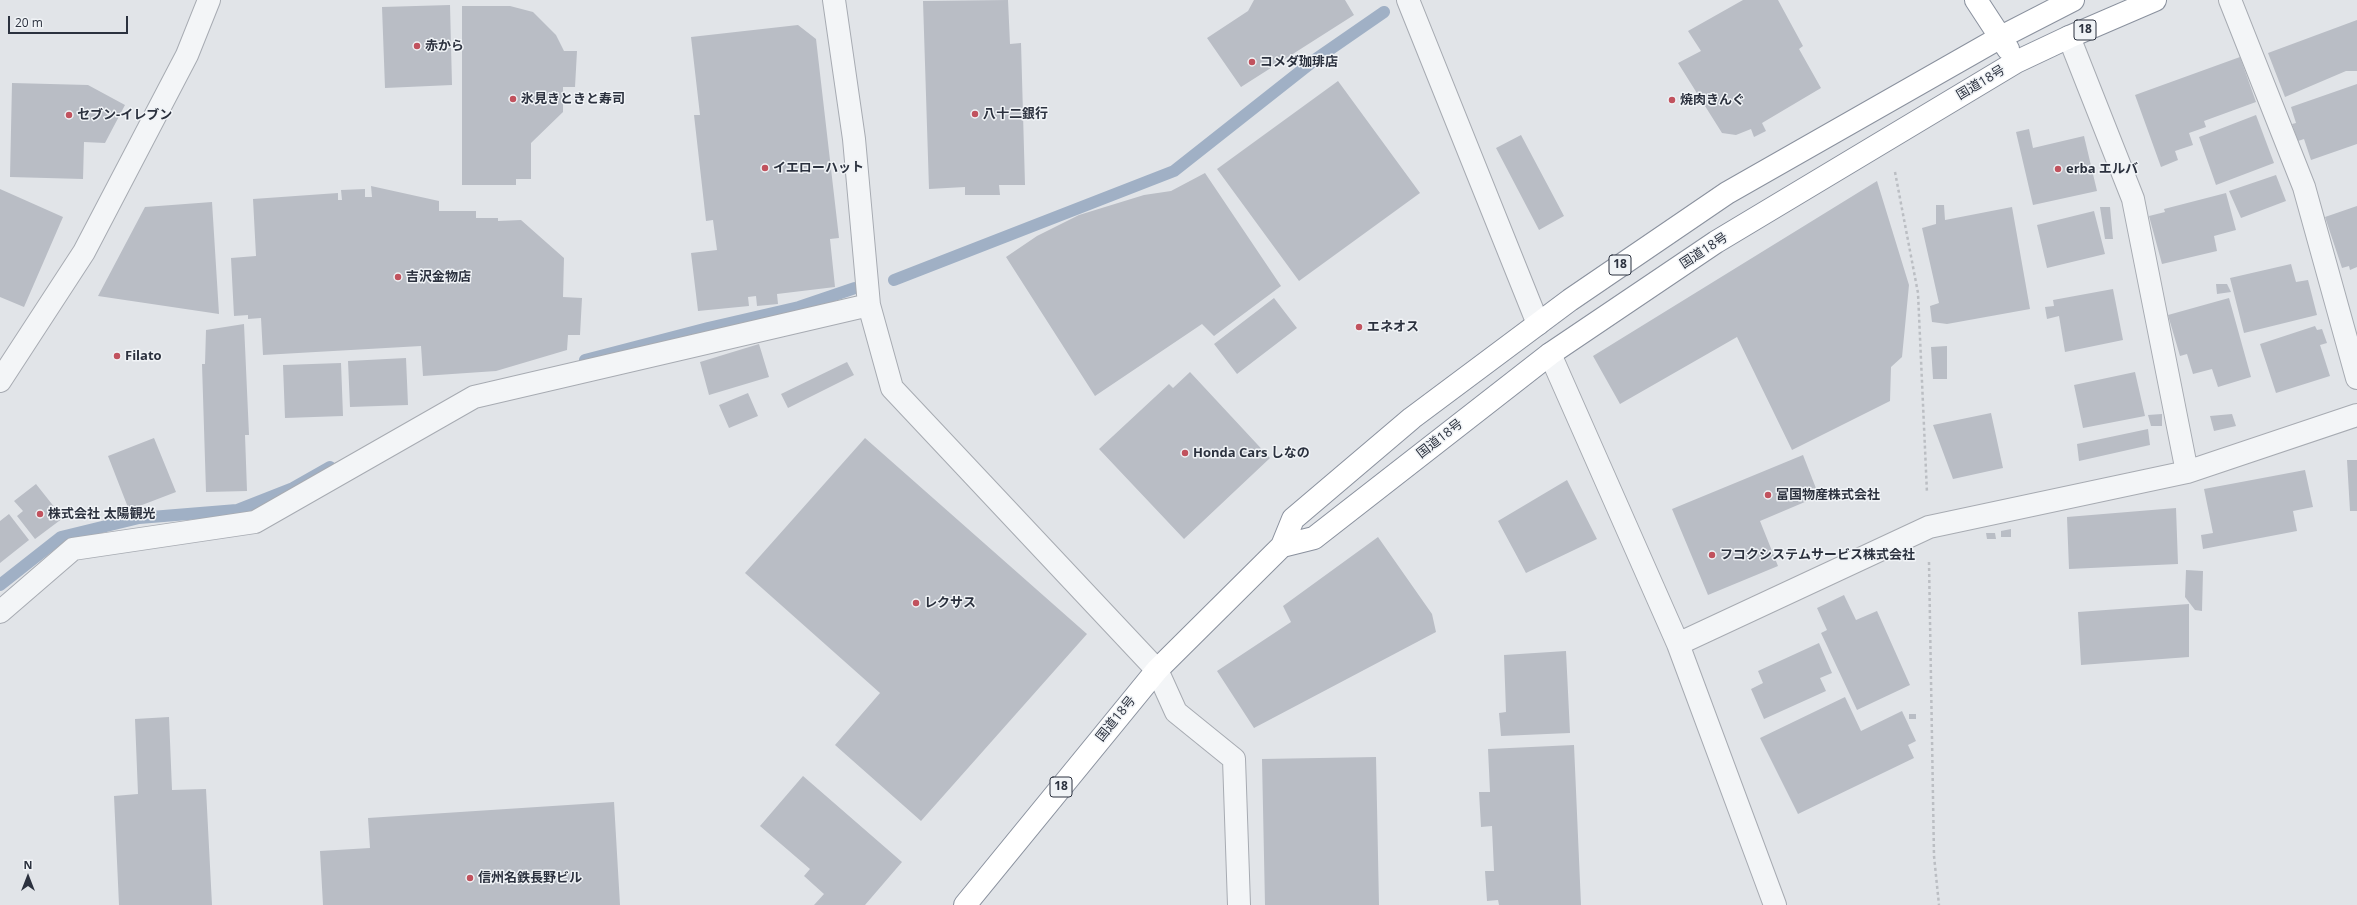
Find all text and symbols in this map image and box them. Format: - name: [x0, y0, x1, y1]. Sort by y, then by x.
- scale bar: [10, 8, 130, 34]
- text: 20 m: [15, 14, 43, 31]
- road number: 18: [2074, 20, 2096, 40]
- place label: 赤から: [425, 38, 464, 54]
- marker: 赤から: [412, 41, 422, 51]
- place label: コメダ珈琲店: [1260, 54, 1338, 70]
- marker: コメダ珈琲店: [1247, 57, 1257, 67]
- street label: 国道18号: [1954, 62, 2008, 104]
- place label: 氷見きときと寿司: [521, 91, 625, 107]
- place label: 焼肉きんぐ: [1680, 92, 1745, 108]
- marker: 氷見きときと寿司: [508, 94, 518, 104]
- marker: 焼肉きんぐ: [1667, 95, 1677, 105]
- place label: 八十二銀行: [983, 106, 1048, 122]
- place label: セブン-イレブン: [77, 107, 172, 123]
- marker: 八十二銀行: [970, 109, 980, 119]
- marker: セブン-イレブン: [64, 110, 74, 120]
- place label: イエローハット: [773, 160, 864, 176]
- place label: erba エルバ: [2066, 161, 2138, 177]
- marker: イエローハット: [760, 163, 770, 173]
- marker: erba エルバ: [2053, 164, 2063, 174]
- street label: 国道18号: [1677, 230, 1731, 272]
- road number: 18: [1609, 255, 1631, 275]
- place label: 吉沢金物店: [406, 269, 471, 285]
- marker: 吉沢金物店: [393, 272, 403, 282]
- place label: エネオス: [1367, 319, 1419, 335]
- marker: エネオス: [1354, 322, 1364, 332]
- place label: Filato: [125, 348, 162, 364]
- marker: Filato: [112, 351, 122, 361]
- street label: 国道18号: [1414, 416, 1466, 462]
- place label: Honda Cars しなの: [1193, 445, 1310, 461]
- marker: Honda Cars しなの: [1180, 448, 1190, 458]
- place label: 富国物産株式会社: [1776, 487, 1880, 503]
- marker: 富国物産株式会社: [1763, 490, 1773, 500]
- place label: 株式会社 太陽観光: [48, 506, 155, 522]
- marker: 株式会社 太陽観光: [35, 509, 45, 519]
- place label: フコクシステムサービス株式会社: [1720, 547, 1915, 563]
- marker: フコクシステムサービス株式会社: [1707, 550, 1717, 560]
- place label: レクサス: [924, 595, 976, 611]
- marker: レクサス: [911, 598, 921, 608]
- street label: 国道18号: [1093, 693, 1139, 745]
- road number: 18: [1050, 777, 1072, 797]
- north arrow: [8, 857, 48, 897]
- text: N: [24, 857, 32, 872]
- place label: 信州名鉄長野ビル: [478, 870, 582, 886]
- marker: 信州名鉄長野ビル: [465, 873, 475, 883]

